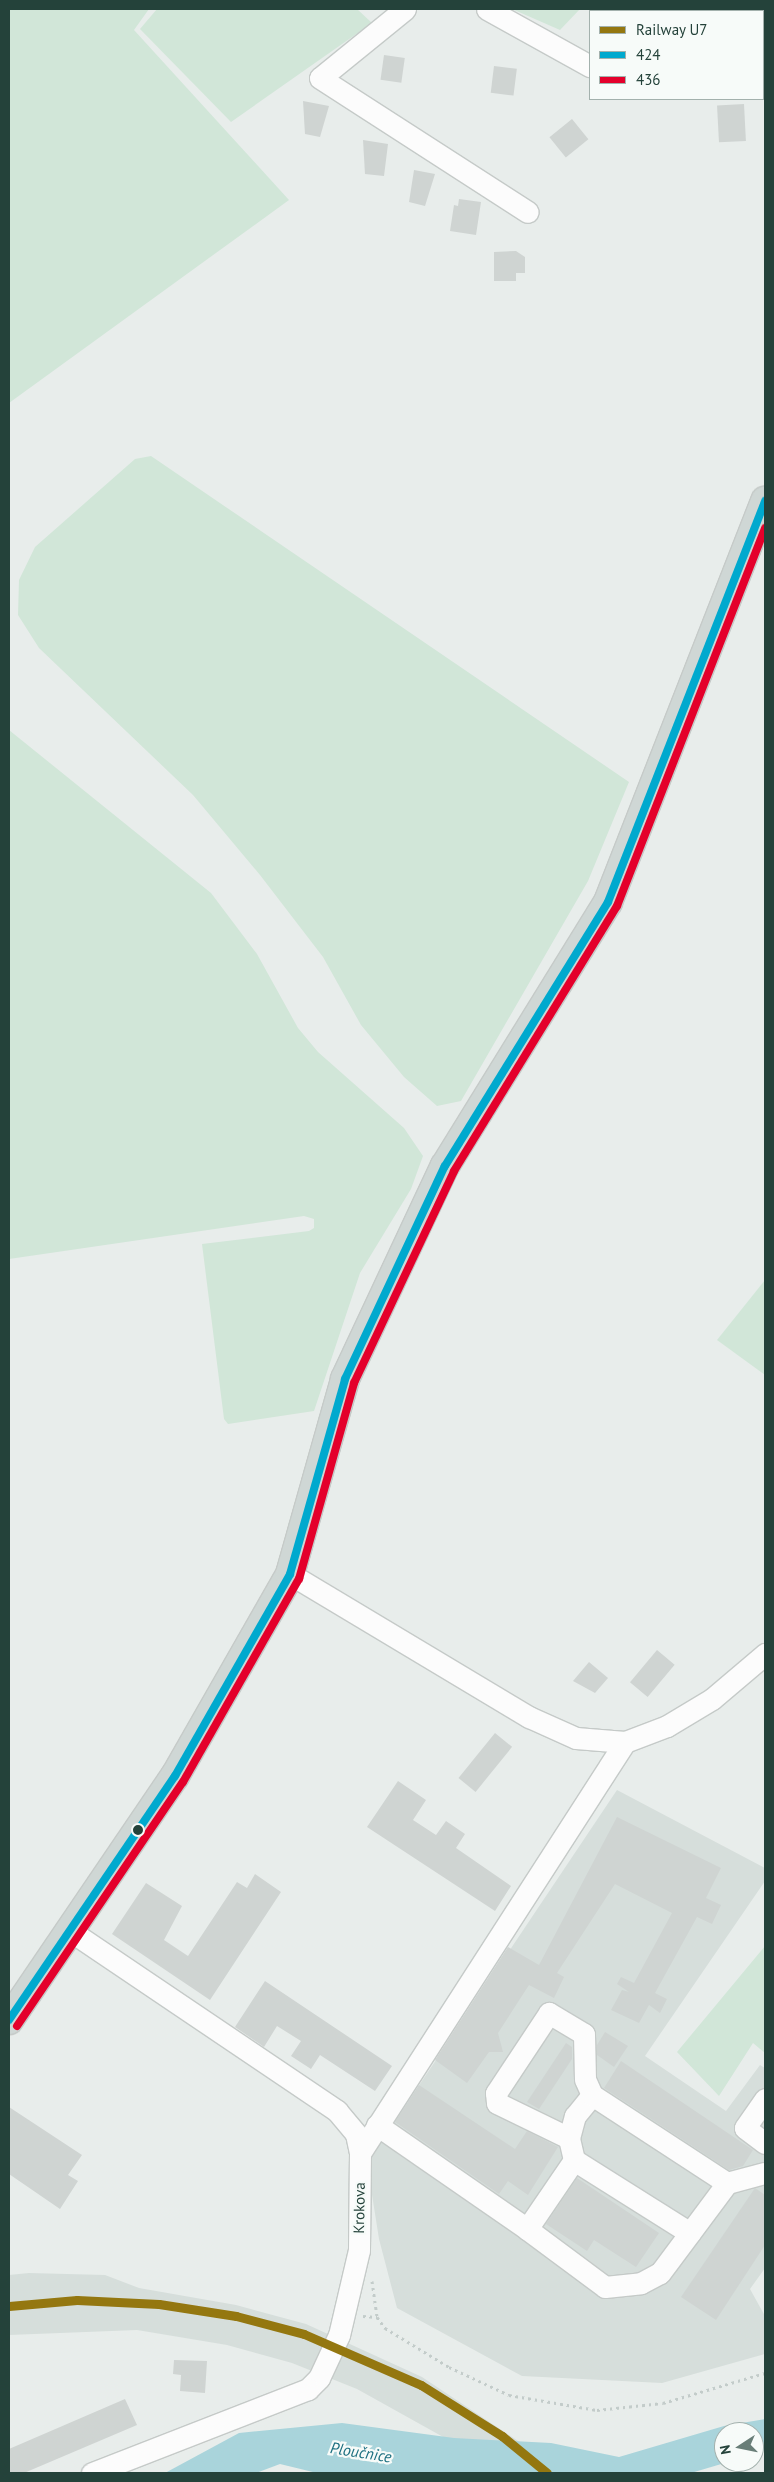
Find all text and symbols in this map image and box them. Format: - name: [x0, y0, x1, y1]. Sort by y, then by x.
- legend: [589, 10, 764, 100]
- text: Railway U7: [636, 20, 708, 39]
- text: 424: [636, 45, 661, 64]
- text: 436: [636, 70, 661, 89]
- unlabelled marker: [133, 1825, 143, 1835]
- street label: Krokova: [350, 2182, 368, 2234]
- north arrow: [714, 2422, 764, 2472]
- water label: Ploučnice: [329, 2438, 393, 2466]
- text: N: [716, 2443, 735, 2456]

